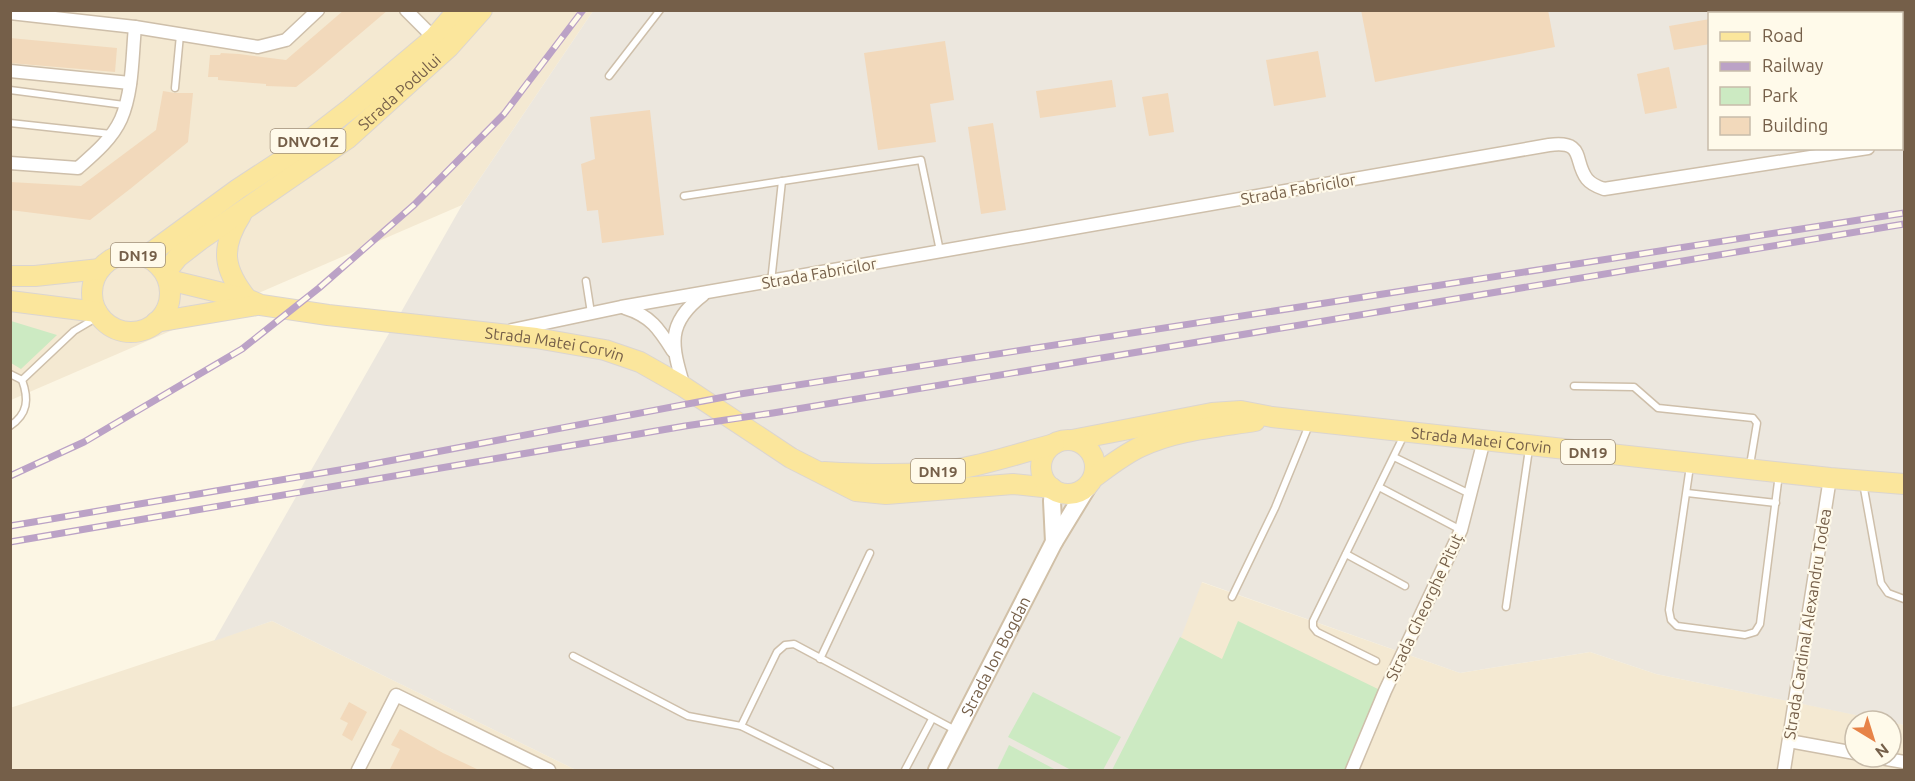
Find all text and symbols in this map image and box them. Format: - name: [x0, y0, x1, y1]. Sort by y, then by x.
- legend: [1708, 12, 1903, 150]
- text: Road: [1762, 25, 1804, 45]
- street label: Strada Podului: [354, 50, 444, 134]
- text: Railway: [1762, 55, 1824, 75]
- text: Park: [1762, 85, 1798, 105]
- text: Building: [1762, 115, 1828, 135]
- road number: DNVO1Z: [270, 129, 346, 153]
- street label: Strada Fabricilor: [1239, 170, 1357, 208]
- road number: DN19: [111, 243, 165, 267]
- street label: Strada Fabricilor: [760, 254, 878, 292]
- street label: Strada Matei Corvin: [484, 323, 627, 365]
- street label: Strada Matei Corvin: [1410, 423, 1553, 457]
- road number: DN19: [1561, 440, 1615, 464]
- road number: DN19: [911, 459, 965, 483]
- street label: Strada Cardinal Alexandru Todea: [1780, 507, 1834, 741]
- street label: Strada Gheorghe Pituț: [1382, 530, 1466, 683]
- street label: Strada Ion Bogdan: [957, 593, 1034, 719]
- north arrow: [1843, 709, 1903, 769]
- text: N: [1872, 740, 1892, 762]

